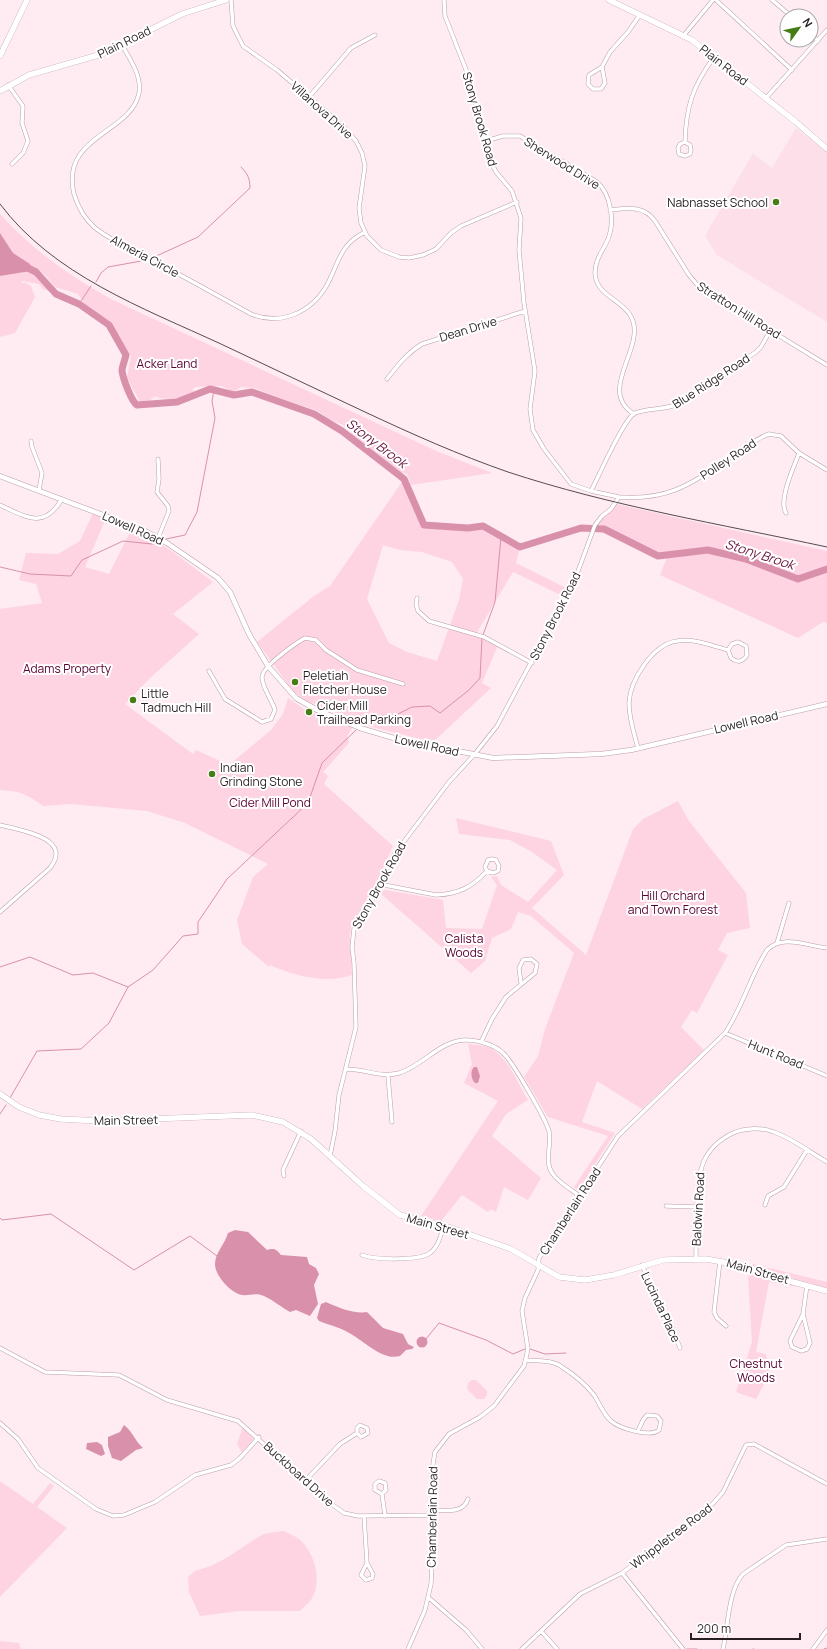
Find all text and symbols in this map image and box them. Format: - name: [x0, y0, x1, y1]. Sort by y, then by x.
- north arrow: [779, 8, 819, 48]
- text: N: [799, 15, 816, 30]
- street label: Plain Road: [94, 22, 154, 62]
- street label: Plain Road: [696, 41, 752, 89]
- street label: Stony Brook Road: [458, 70, 502, 168]
- street label: Villanova Drive: [287, 77, 357, 143]
- street label: Sherwood Drive: [521, 133, 603, 193]
- place label: Nabnasset School: [667, 194, 768, 211]
- marker: Nabnasset School: [771, 197, 781, 207]
- street label: Almeria Circle: [108, 231, 182, 281]
- street label: Stratton Hill Road: [694, 277, 784, 343]
- street label: Dean Drive: [437, 312, 499, 346]
- street label: Blue Ridge Road: [669, 350, 753, 412]
- park label: Acker Land: [137, 355, 197, 372]
- water label: Stony Brook: [343, 414, 413, 473]
- street label: Polley Road: [697, 434, 759, 484]
- street label: Lowell Road: [100, 507, 166, 549]
- water label: Stony Brook: [723, 534, 799, 574]
- street label: Stony Brook Road: [525, 569, 585, 663]
- park label: Adams Property: [23, 660, 112, 677]
- place label: Peletiah Fletcher House: [303, 667, 387, 698]
- marker: Peletiah Fletcher House: [290, 677, 300, 687]
- place label: Little Tadmuch Hill: [141, 685, 211, 716]
- marker: Little Tadmuch Hill: [128, 695, 138, 705]
- place label: Cider Mill Trailhead Parking: [317, 697, 411, 728]
- street label: Lowell Road: [712, 706, 780, 738]
- marker: Cider Mill Trailhead Parking: [304, 707, 314, 717]
- street label: Lowell Road: [393, 730, 461, 760]
- place label: Indian Grinding Stone: [220, 759, 302, 790]
- marker: Indian Grinding Stone: [207, 769, 217, 779]
- park label: Cider Mill Pond: [229, 794, 311, 811]
- street label: Stony Brook Road: [348, 838, 410, 932]
- park label: Hill Orchard and Town Forest: [628, 887, 718, 918]
- park label: Calista Woods: [445, 930, 483, 961]
- street label: Hunt Road: [746, 1035, 806, 1073]
- street label: Main Street: [94, 1111, 158, 1129]
- street label: Chamberlain Road: [535, 1164, 605, 1258]
- street label: Baldwin Road: [688, 1172, 708, 1246]
- street label: Main Street: [405, 1209, 471, 1243]
- street label: Main Street: [725, 1254, 791, 1288]
- street label: Lucinda Place: [637, 1269, 685, 1345]
- park label: Chestnut Woods: [730, 1355, 783, 1386]
- street label: Buckboard Drive: [260, 1438, 338, 1510]
- street label: Chamberlain Road: [423, 1466, 441, 1568]
- street label: Whippletree Road: [626, 1499, 716, 1573]
- scale bar: [691, 1615, 800, 1641]
- text: 200 m: [697, 1620, 731, 1637]

